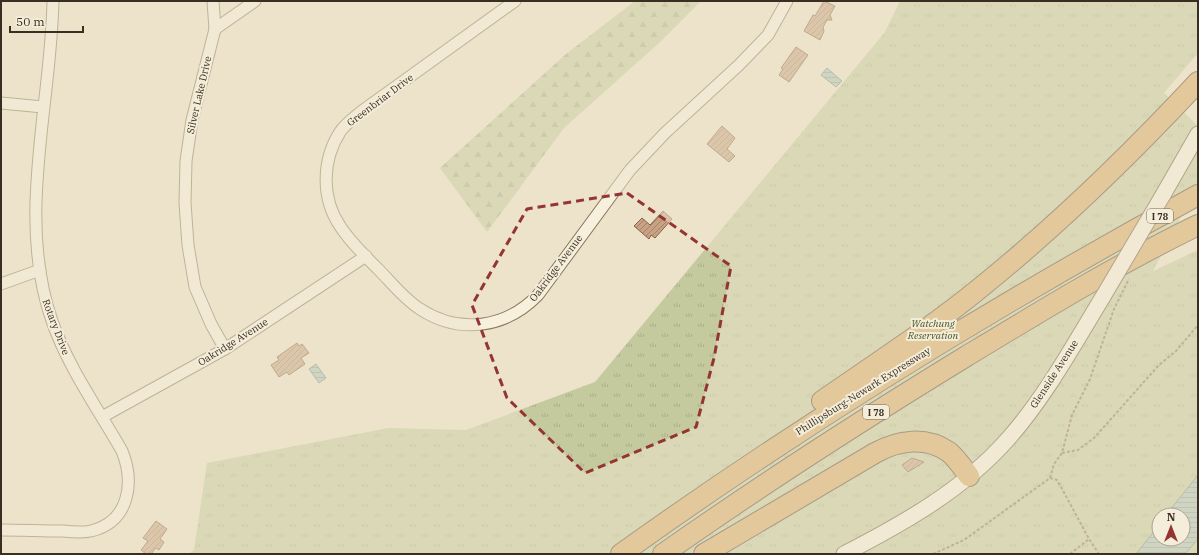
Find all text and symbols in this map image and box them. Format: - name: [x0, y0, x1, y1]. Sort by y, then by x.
- scale bar: [10, 8, 83, 34]
- text: 50 m: [16, 14, 45, 29]
- street label: Silver Lake Drive: [184, 55, 214, 135]
- street label: Greenbriar Drive: [344, 71, 416, 129]
- road number: I 78: [1147, 209, 1173, 223]
- street label: Oakridge Avenue: [527, 232, 585, 304]
- street label: Rotary Drive: [39, 297, 73, 357]
- street label: Oakridge Avenue: [195, 315, 271, 369]
- park label: Watchung Reservation: [907, 317, 958, 342]
- street label: Glenside Avenue: [1027, 337, 1081, 411]
- street label: Phillipsburg-Newark Expressway: [793, 344, 933, 438]
- road number: I 78: [863, 405, 889, 419]
- north arrow: [1151, 507, 1191, 547]
- text: N: [1167, 510, 1176, 524]

